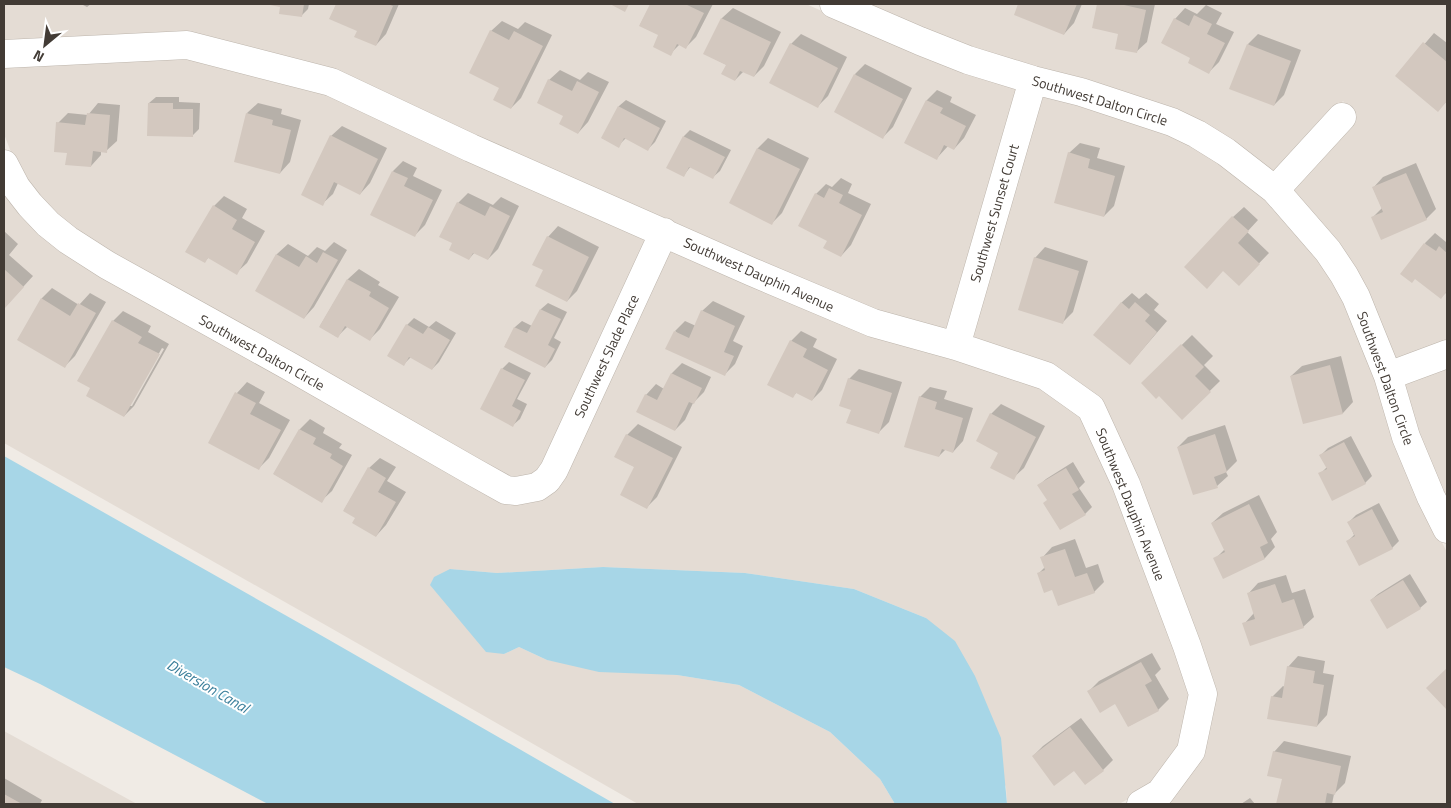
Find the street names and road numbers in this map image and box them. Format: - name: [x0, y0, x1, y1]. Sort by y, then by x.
- street label: Southwest Dalton Circle: [1030, 69, 1170, 131]
- street label: Southwest Sunset Court: [964, 141, 1024, 285]
- street label: Southwest Dauphin Avenue: [680, 231, 838, 317]
- street label: Southwest Slade Place: [568, 291, 644, 421]
- street label: Southwest Dalton Circle: [1352, 308, 1420, 448]
- street label: Southwest Dalton Circle: [195, 309, 329, 395]
- street label: Southwest Dauphin Avenue: [1091, 425, 1171, 583]

